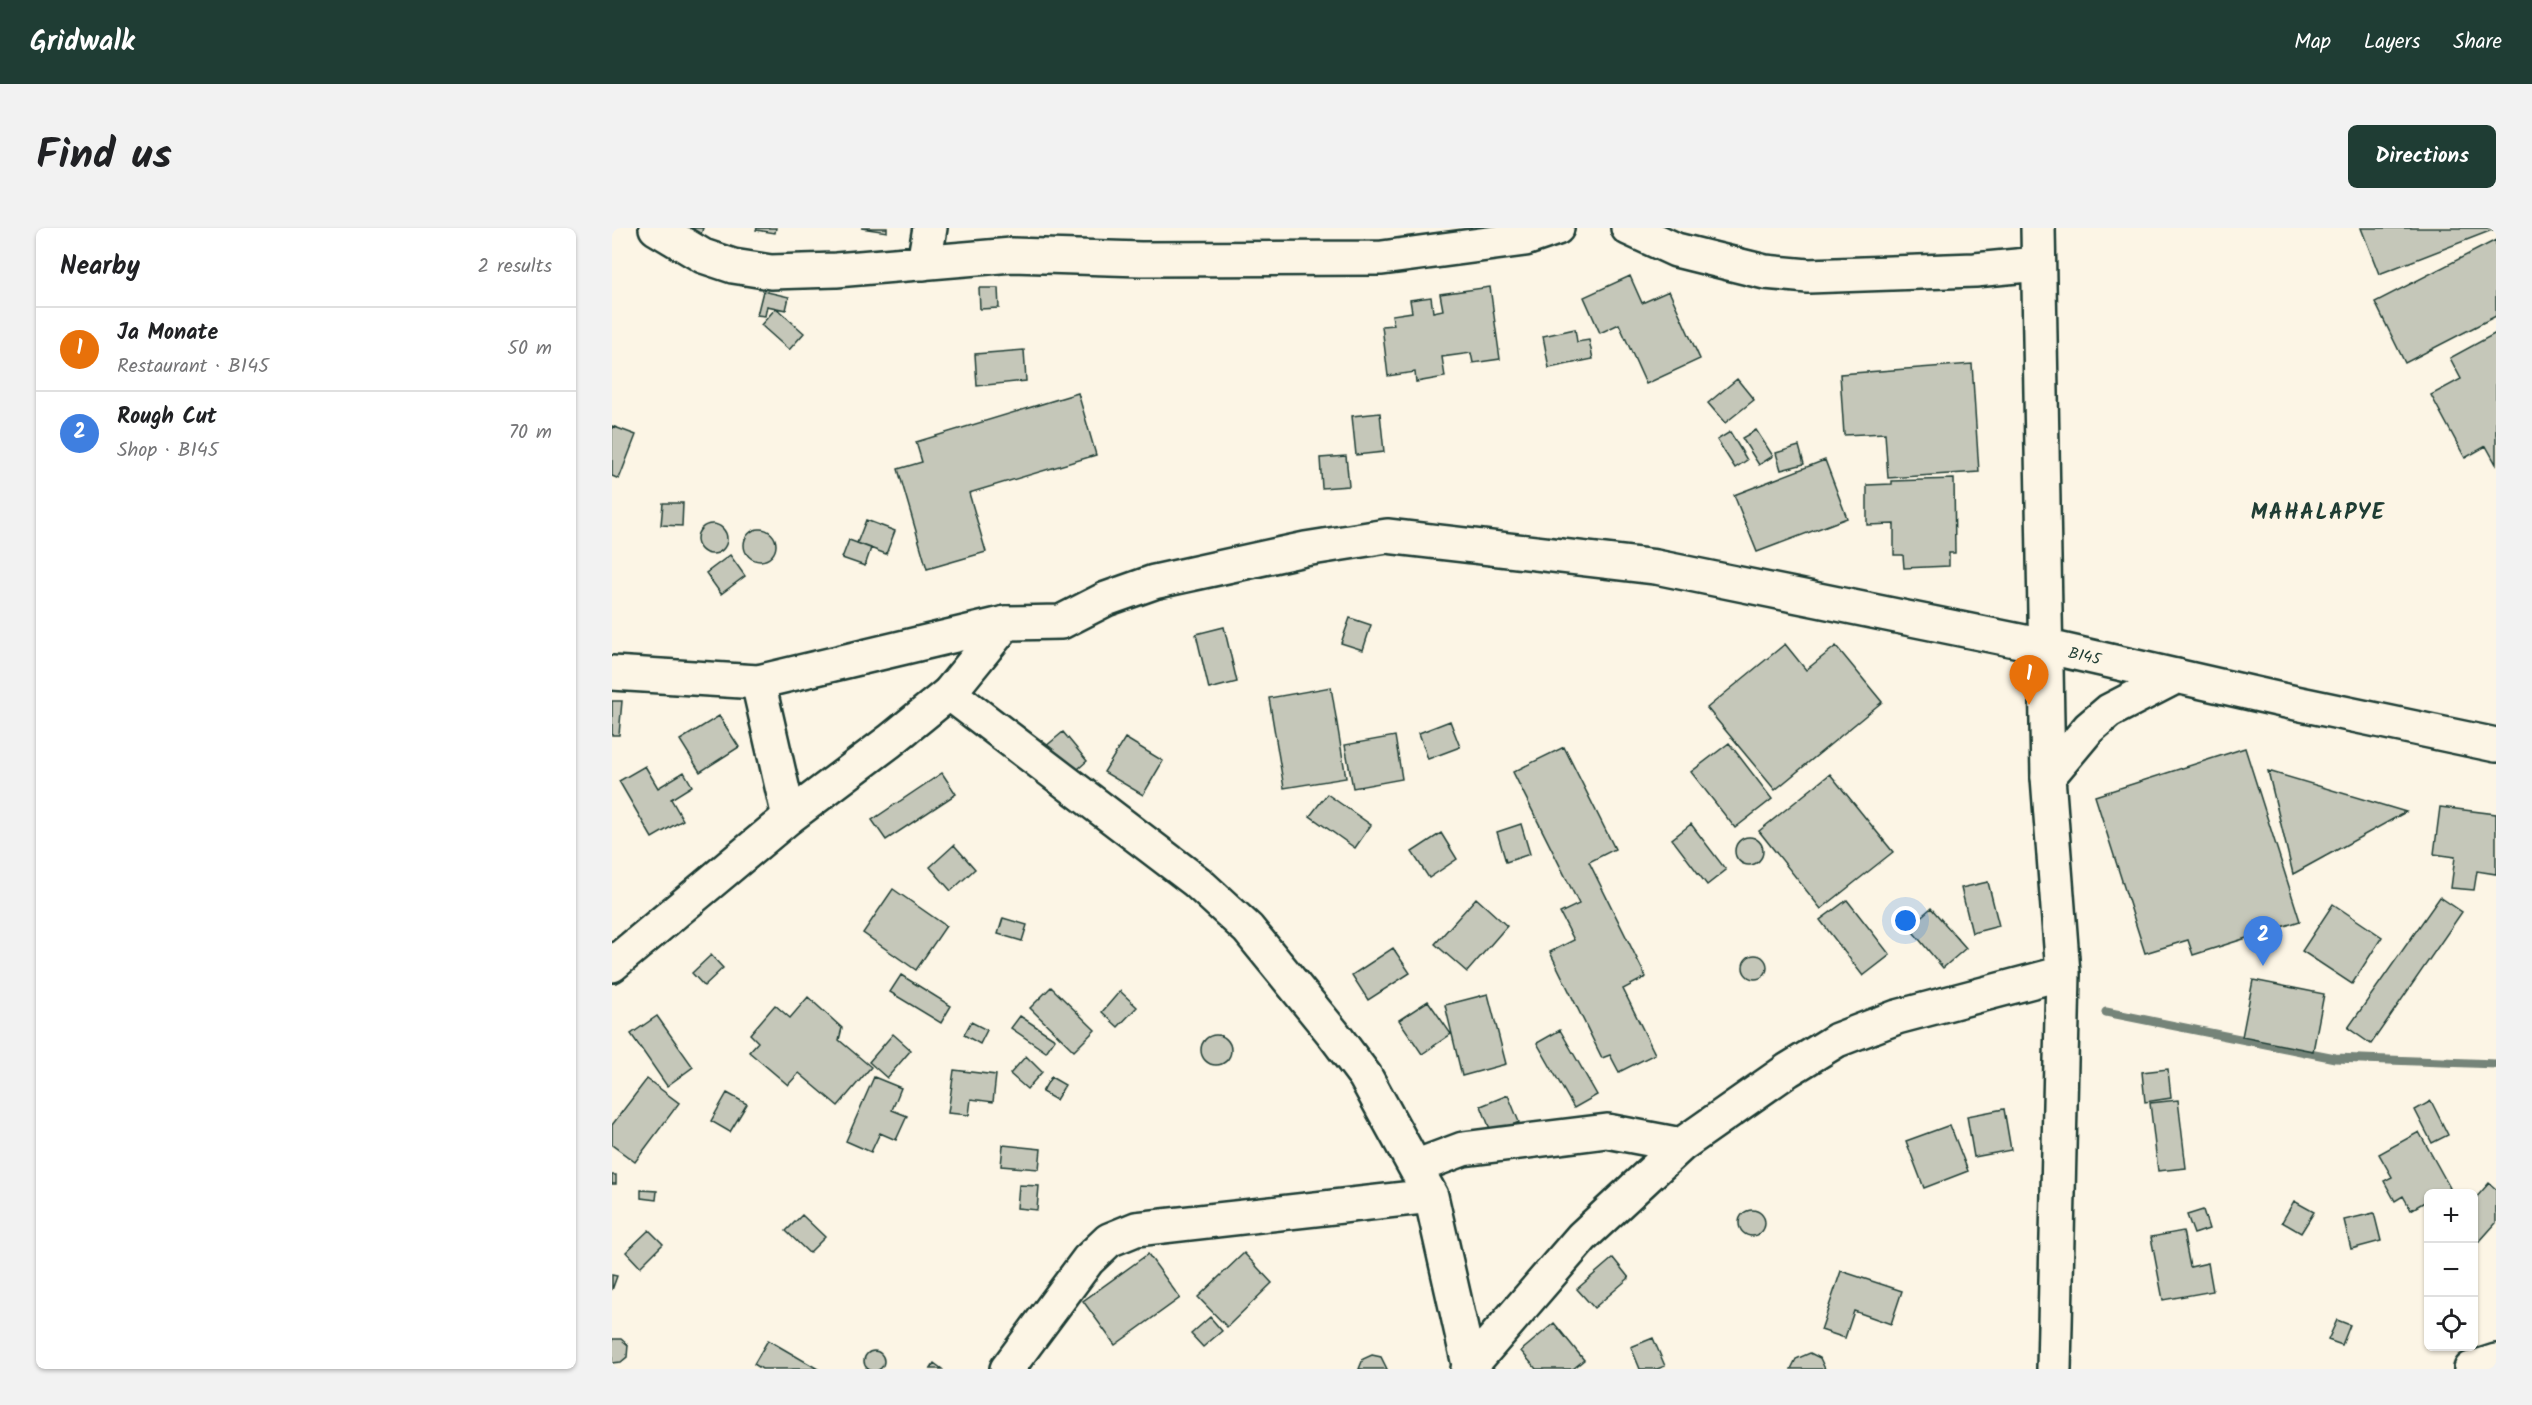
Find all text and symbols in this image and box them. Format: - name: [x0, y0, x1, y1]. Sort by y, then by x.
- text: Gridwalk: [30, 20, 135, 65]
- text: Map: [2294, 26, 2331, 59]
- text: Layers: [2364, 26, 2420, 59]
- text: Share: [2453, 26, 2502, 59]
- text: Find us: [36, 123, 172, 190]
- button: Directions: [2348, 125, 2496, 188]
- text: Nearby: [60, 246, 140, 288]
- text: 2 results: [477, 251, 552, 283]
- text: Ja Monate: [117, 316, 218, 351]
- text: 1: [76, 333, 83, 365]
- text: 50 m: [507, 333, 552, 365]
- text: Restaurant · B145: [117, 351, 269, 383]
- text: Rough Cut: [117, 400, 217, 435]
- text: 2: [74, 417, 85, 449]
- text: 70 m: [509, 417, 552, 449]
- text: Shop · B145: [117, 435, 219, 467]
- district label: MAHALAPYE: [2251, 496, 2385, 531]
- street label: B145: [2066, 641, 2104, 673]
- pin: 1: [2010, 656, 2048, 705]
- your location: [1891, 906, 1920, 935]
- pin: 2: [2244, 916, 2282, 966]
- map controls: [2424, 1189, 2478, 1351]
- button: +: [2424, 1189, 2478, 1243]
- button: −: [2424, 1243, 2478, 1297]
- button: locate: [2424, 1297, 2478, 1351]

